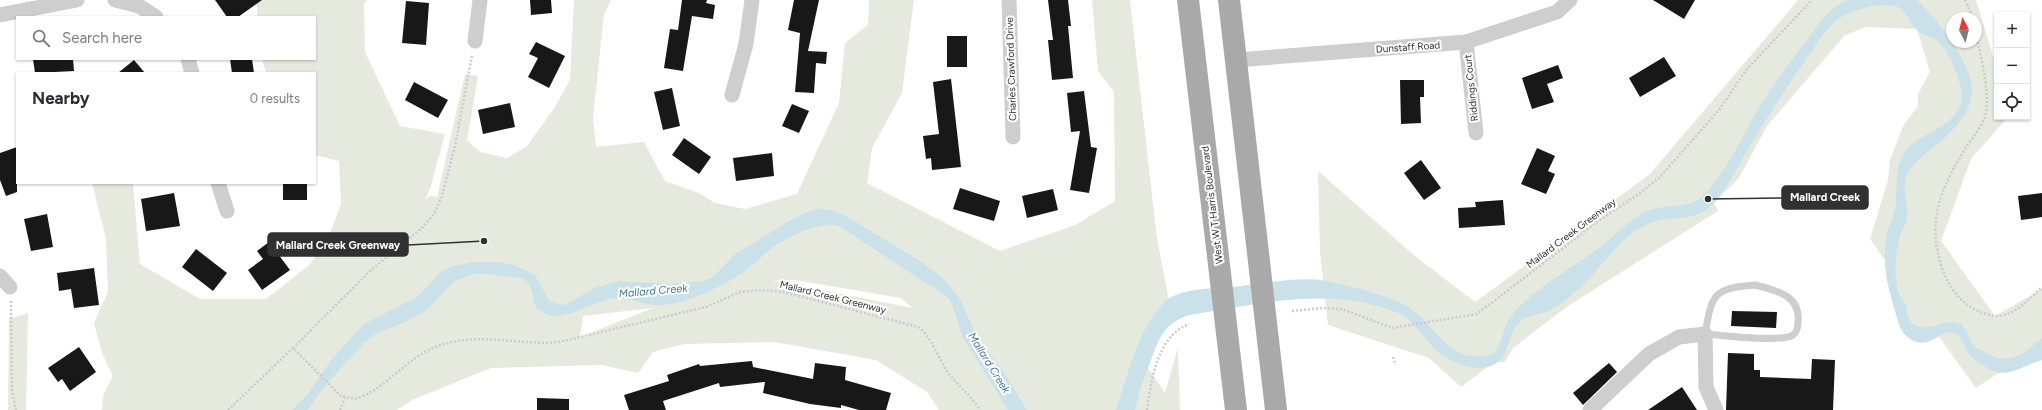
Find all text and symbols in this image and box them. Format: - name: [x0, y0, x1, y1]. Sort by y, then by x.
- north arrow: [1946, 12, 1982, 48]
- map controls: [1994, 12, 2030, 120]
- button: +: [1994, 12, 2030, 48]
- search box: [16, 16, 316, 60]
- street label: Charles Crawford Drive: [1003, 16, 1019, 121]
- icon: search: [30, 27, 52, 49]
- text: Search here: [62, 29, 142, 47]
- street label: Dunstaff Road: [1375, 38, 1441, 56]
- button: −: [1994, 48, 2030, 84]
- street label: Riddings Court: [1461, 54, 1481, 122]
- button: locate: [1994, 84, 2030, 120]
- text: Nearby: [32, 88, 90, 108]
- text: 0 results: [250, 91, 300, 106]
- street label: West W T Harris Boulevard: [1198, 145, 1226, 265]
- callout: Mallard Creek: [1782, 186, 1868, 209]
- text: Mallard Creek: [1790, 191, 1860, 204]
- street label: Mallard Creek Greenway: [1524, 195, 1619, 271]
- callout: Mallard Creek Greenway: [268, 233, 408, 256]
- text: Mallard Creek Greenway: [276, 239, 401, 252]
- street label: Mallard Creek Greenway: [779, 278, 888, 317]
- water label: Mallard Creek: [618, 281, 689, 300]
- water label: Mallard Creek: [965, 330, 1013, 396]

